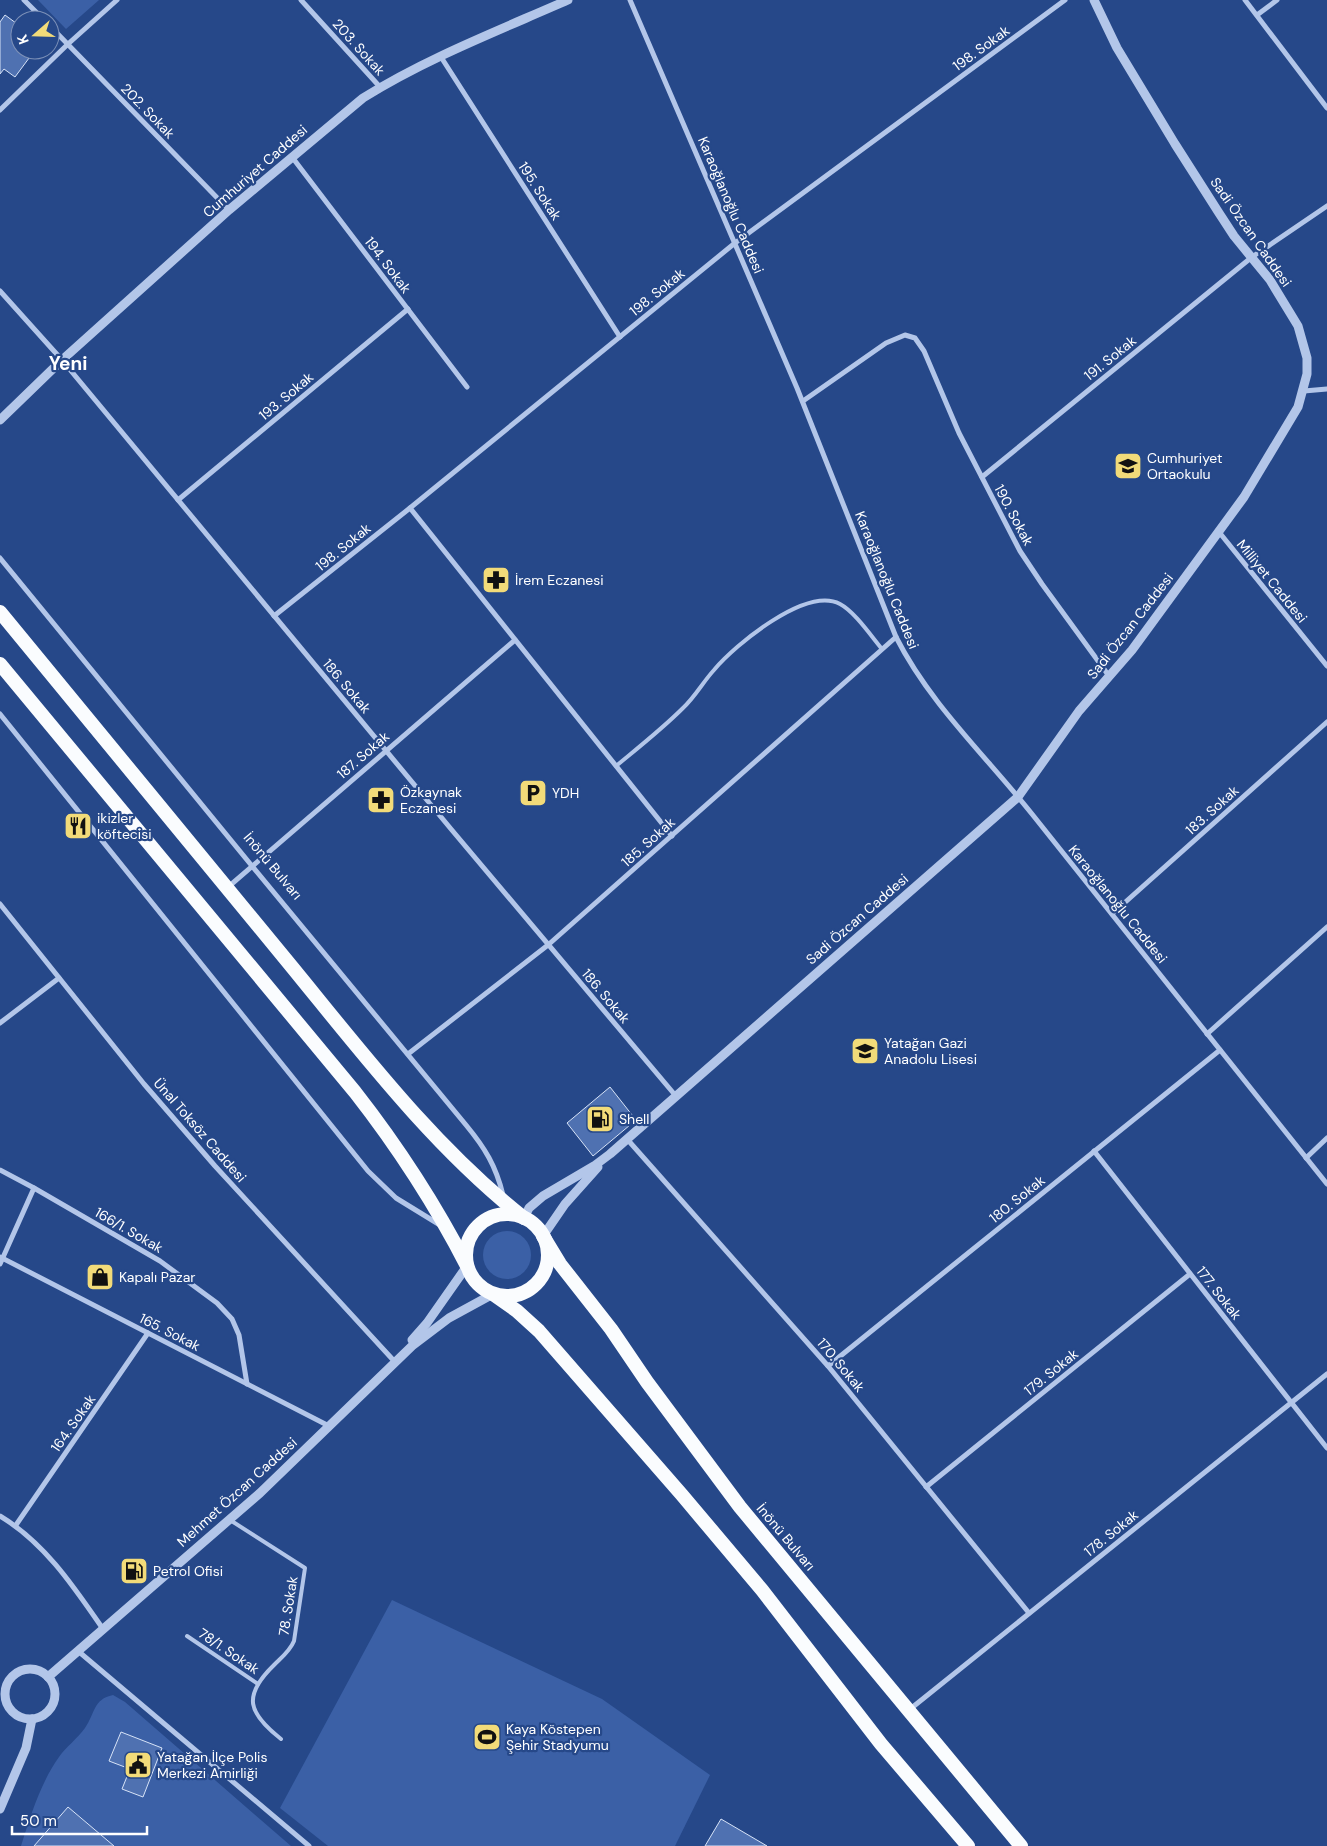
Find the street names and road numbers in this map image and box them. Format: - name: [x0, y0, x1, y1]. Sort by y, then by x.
- street label: 203. Sokak: [329, 15, 389, 79]
- street label: 198. Sokak: [949, 21, 1013, 75]
- street label: 202. Sokak: [117, 80, 179, 142]
- street label: Cumhuriyet Caddesi: [199, 121, 311, 221]
- street label: Karaoğlanoğlu Caddesi: [694, 134, 768, 276]
- street label: 195. Sokak: [514, 158, 566, 224]
- street label: Sadi Özcan Caddesi: [1206, 174, 1296, 290]
- street label: 194. Sokak: [361, 233, 415, 297]
- street label: 198. Sokak: [626, 264, 688, 320]
- street label: 191. Sokak: [1080, 332, 1140, 384]
- street label: 193. Sokak: [255, 368, 317, 424]
- street label: 190. Sokak: [990, 481, 1038, 549]
- street label: Karaoğlanoğlu Caddesi: [851, 508, 923, 652]
- street label: 198. Sokak: [312, 519, 374, 575]
- street label: Milliyet Caddesi: [1233, 536, 1311, 626]
- street label: Sadi Özcan Caddesi: [1083, 569, 1177, 683]
- street label: 186. Sokak: [319, 655, 375, 717]
- street label: 187. Sokak: [333, 727, 393, 783]
- street label: 183. Sokak: [1182, 781, 1242, 839]
- street label: 185. Sokak: [617, 813, 679, 871]
- street label: İnönü Bulvarı: [240, 829, 306, 903]
- street label: Karaoğlanoğlu Caddesi: [1065, 841, 1171, 967]
- street label: Sadi Özcan Caddesi: [802, 870, 912, 968]
- street label: 186. Sokak: [578, 965, 634, 1027]
- street label: Ünal Toksöz Caddesi: [150, 1074, 250, 1186]
- street label: 180. Sokak: [985, 1171, 1049, 1227]
- street label: 166/1. Sokak: [92, 1203, 166, 1257]
- street label: 177. Sokak: [1192, 1263, 1246, 1323]
- street label: 165. Sokak: [137, 1309, 203, 1355]
- street label: 170. Sokak: [813, 1334, 869, 1396]
- street label: 179. Sokak: [1020, 1345, 1082, 1399]
- street label: 164. Sokak: [47, 1391, 99, 1455]
- street label: Mehmet Özcan Caddesi: [173, 1433, 301, 1551]
- street label: İnönü Bulvarı: [753, 1500, 819, 1574]
- street label: 178. Sokak: [1080, 1506, 1142, 1560]
- street label: 78. Sokak: [274, 1575, 302, 1637]
- street label: 78/1. Sokak: [195, 1624, 263, 1678]

